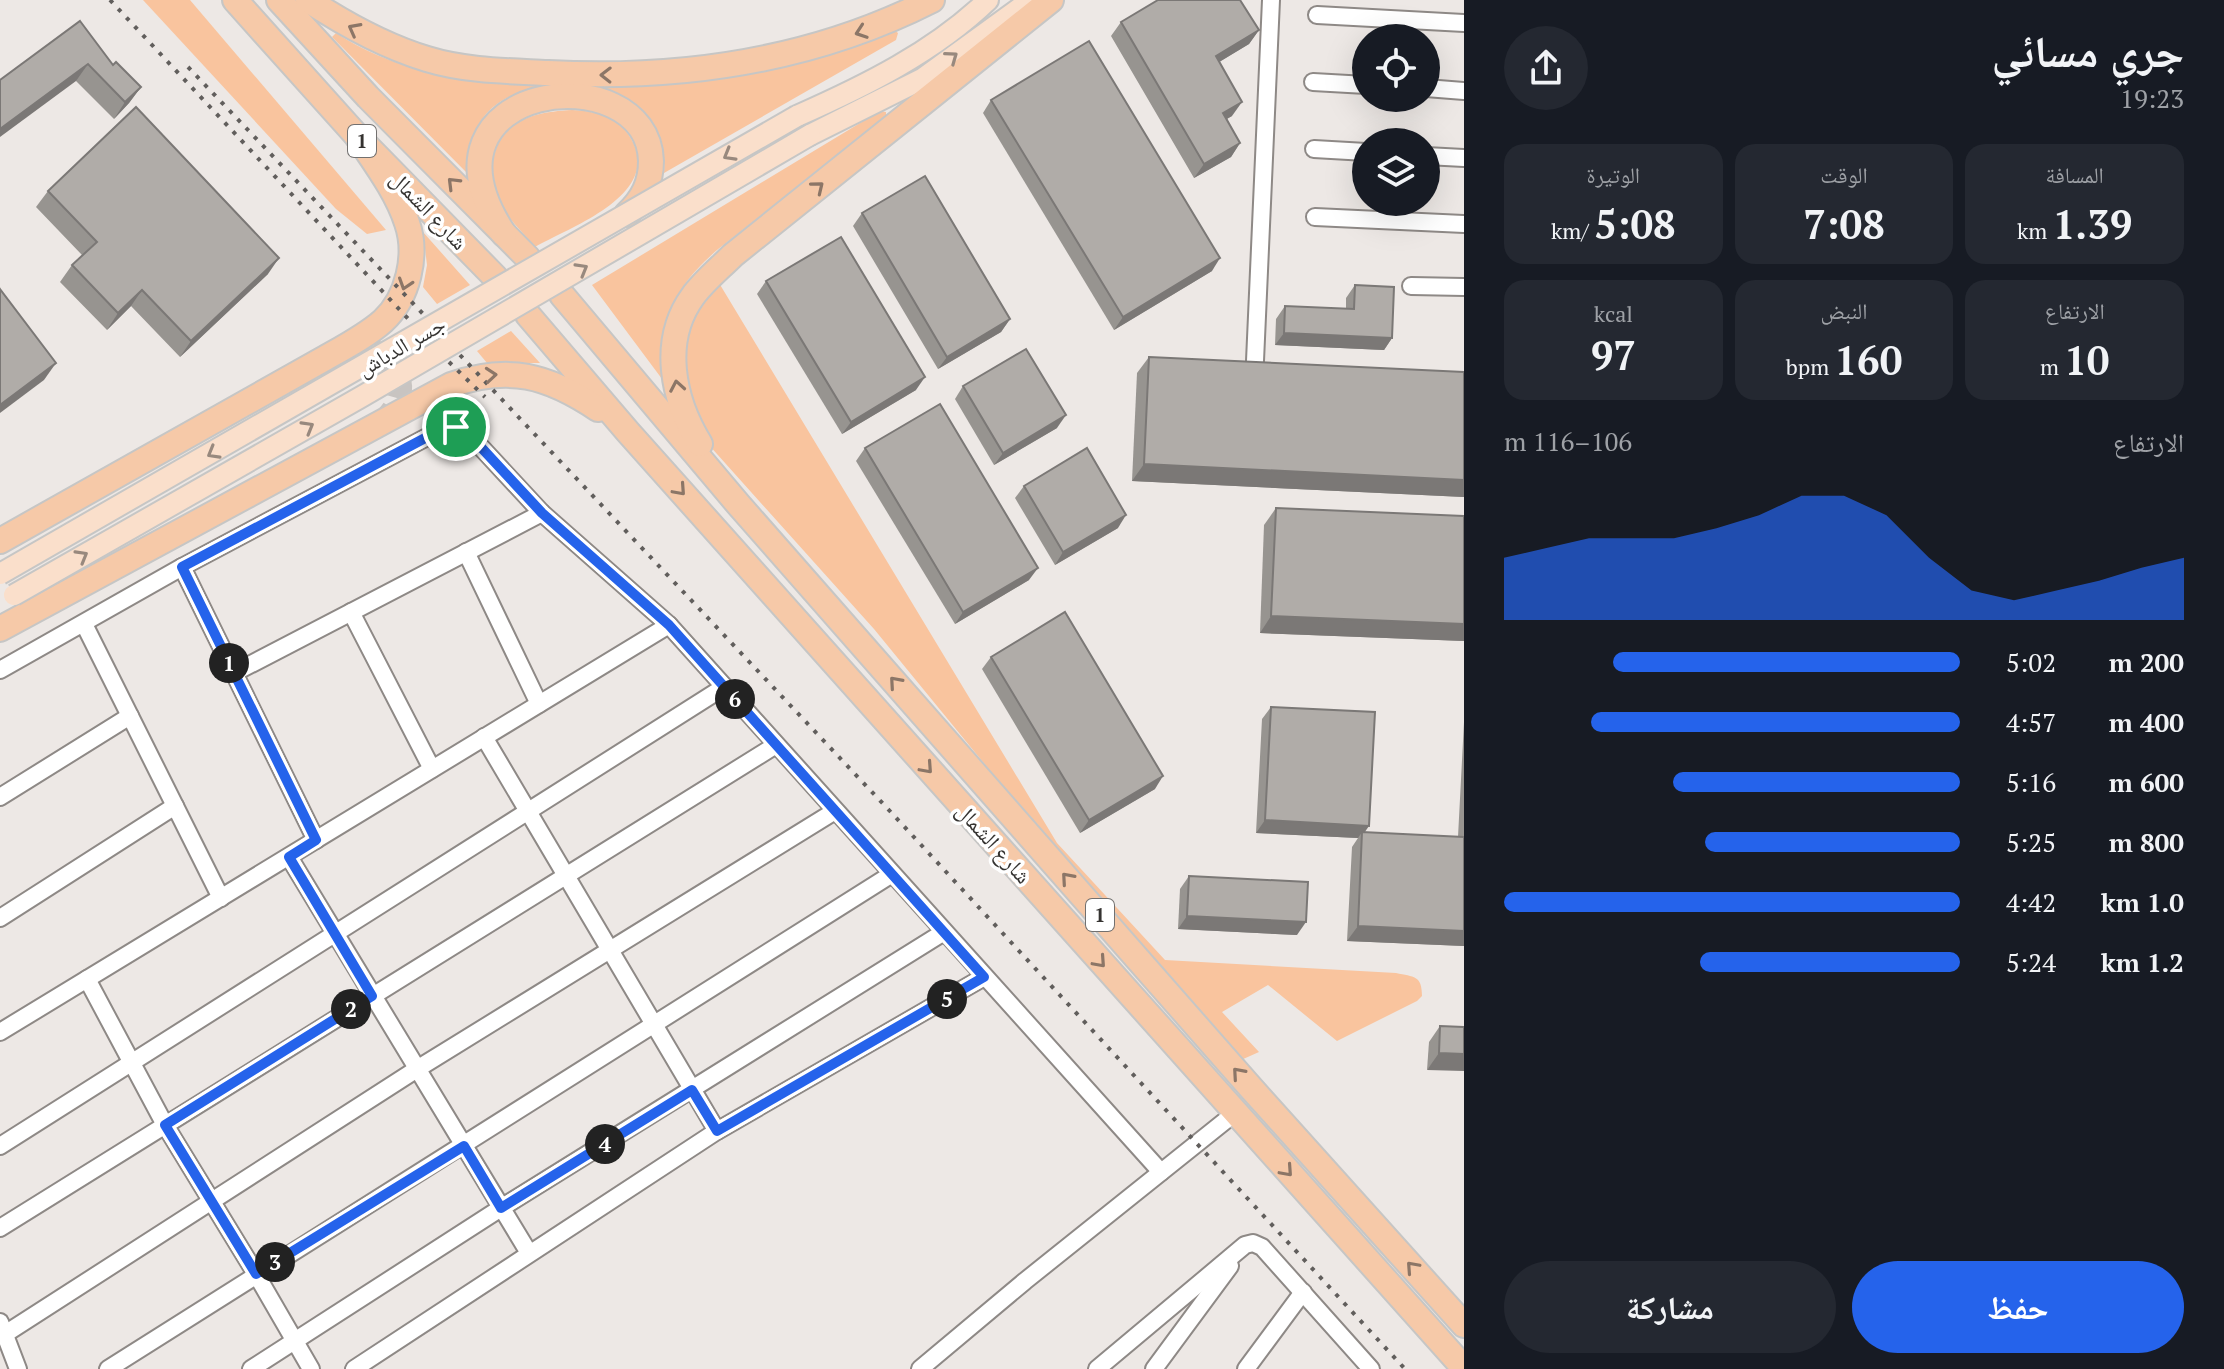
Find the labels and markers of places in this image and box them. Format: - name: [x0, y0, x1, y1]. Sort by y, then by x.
- pin: [422, 393, 490, 461]
- pin: 1: [209, 643, 249, 683]
- pin: 6: [715, 679, 755, 719]
- pin: 5: [927, 979, 967, 1019]
- pin: 2: [331, 989, 371, 1029]
- pin: 4: [585, 1124, 625, 1164]
- pin: 3: [255, 1242, 295, 1282]

